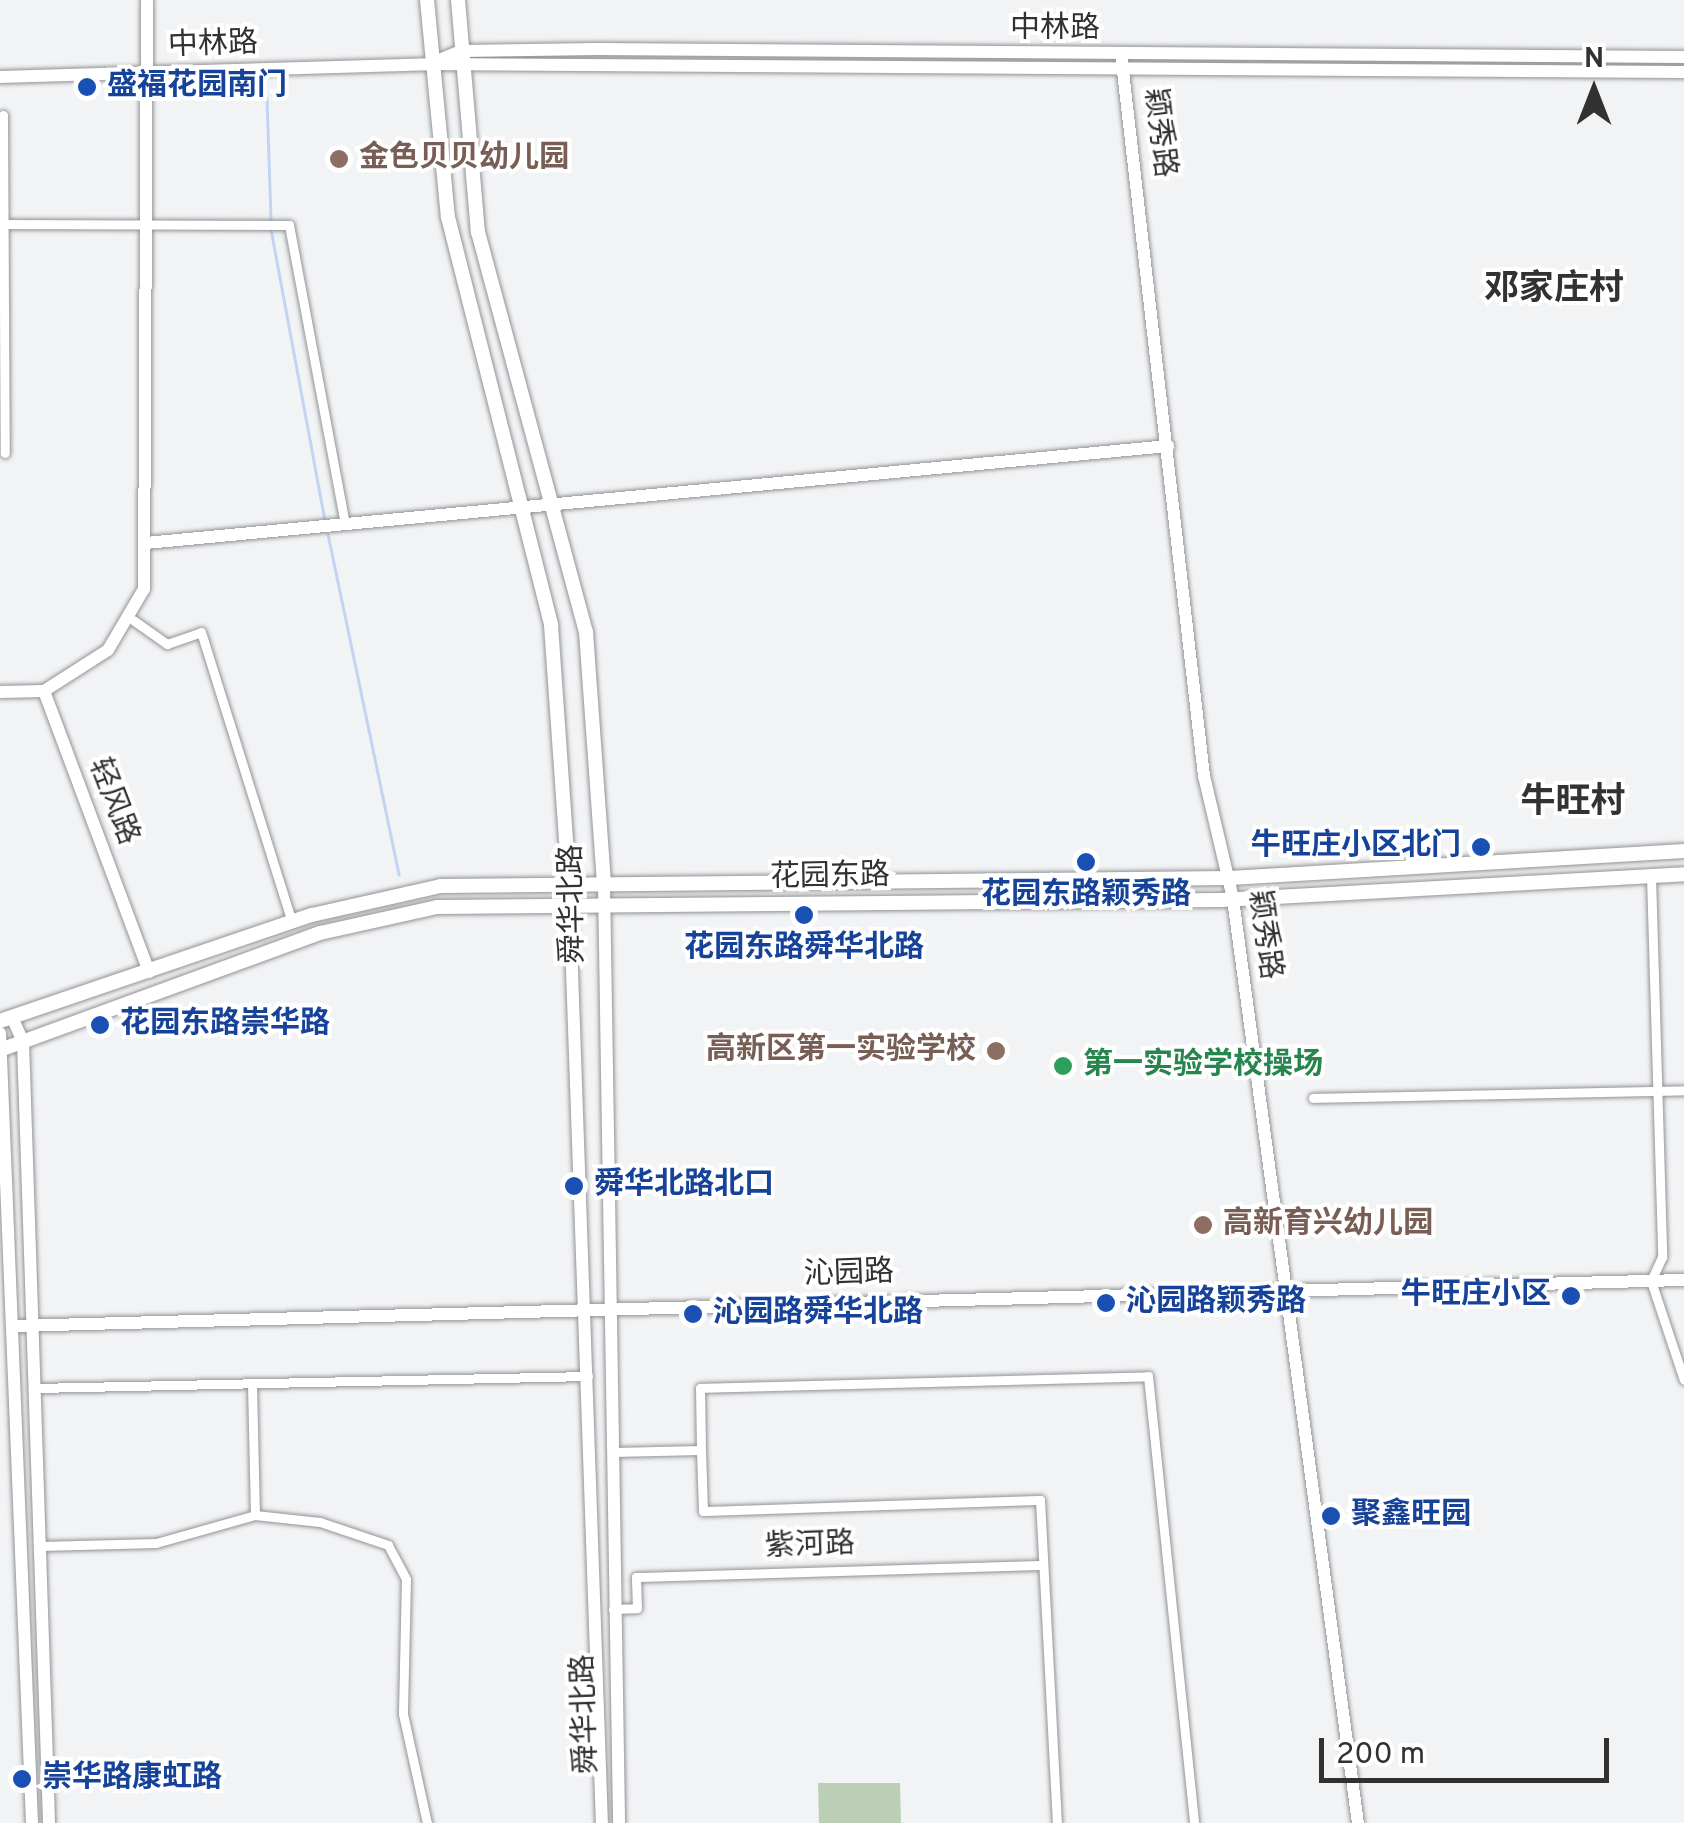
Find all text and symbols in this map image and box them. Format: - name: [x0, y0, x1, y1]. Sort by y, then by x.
- street label: 中林路: [1010, 12, 1100, 48]
- street label: 中林路: [167, 26, 259, 66]
- north arrow: [1544, 40, 1644, 140]
- text: N: [1584, 42, 1604, 78]
- place label: 盛福花园南门: [107, 69, 287, 105]
- marker: 盛福花园南门: [76, 76, 98, 98]
- street label: 颖秀路: [1135, 86, 1181, 180]
- place label: 金色贝贝幼儿园: [359, 141, 569, 177]
- marker: 金色贝贝幼儿园: [328, 148, 350, 170]
- district label: 邓家庄村: [1484, 269, 1624, 311]
- street label: 轻风路: [79, 754, 145, 850]
- district label: 牛旺村: [1521, 782, 1625, 824]
- place label: 牛旺庄小区北门: [1251, 829, 1461, 865]
- marker: 牛旺庄小区北门: [1470, 836, 1492, 858]
- street label: 舜华北路: [555, 844, 593, 964]
- marker: 花园东路颖秀路: [1075, 851, 1097, 873]
- street label: 花园东路: [770, 859, 890, 897]
- place label: 花园东路颖秀路: [981, 878, 1191, 914]
- street label: 颖秀路: [1239, 888, 1287, 982]
- marker: 花园东路舜华北路: [793, 904, 815, 926]
- place label: 花园东路舜华北路: [684, 931, 924, 967]
- place label: 花园东路崇华路: [120, 1007, 330, 1043]
- marker: 花园东路崇华路: [89, 1014, 111, 1036]
- place label: 高新区第一实验学校: [706, 1033, 976, 1069]
- marker: 高新区第一实验学校: [985, 1040, 1007, 1062]
- place label: 第一实验学校操场: [1083, 1048, 1323, 1084]
- marker: 第一实验学校操场: [1052, 1055, 1074, 1077]
- place label: 舜华北路北口: [594, 1168, 774, 1204]
- marker: 舜华北路北口: [563, 1175, 585, 1197]
- place label: 高新育兴幼儿园: [1223, 1207, 1433, 1243]
- marker: 高新育兴幼儿园: [1192, 1214, 1214, 1236]
- street label: 沁园路: [803, 1255, 895, 1295]
- place label: 牛旺庄小区: [1401, 1278, 1551, 1314]
- place label: 沁园路颖秀路: [1126, 1285, 1306, 1321]
- marker: 牛旺庄小区: [1560, 1285, 1582, 1307]
- marker: 沁园路颖秀路: [1095, 1292, 1117, 1314]
- place label: 沁园路舜华北路: [713, 1296, 923, 1332]
- marker: 沁园路舜华北路: [682, 1303, 704, 1325]
- place label: 聚鑫旺园: [1351, 1498, 1471, 1534]
- marker: 聚鑫旺园: [1320, 1505, 1342, 1527]
- street label: 紫河路: [764, 1527, 856, 1567]
- street label: 舜华北路: [567, 1653, 607, 1775]
- scale bar: [1324, 1718, 1614, 1780]
- text: 200 m: [1336, 1737, 1425, 1774]
- place label: 崇华路康虹路: [42, 1761, 222, 1797]
- marker: 崇华路康虹路: [11, 1768, 33, 1790]

